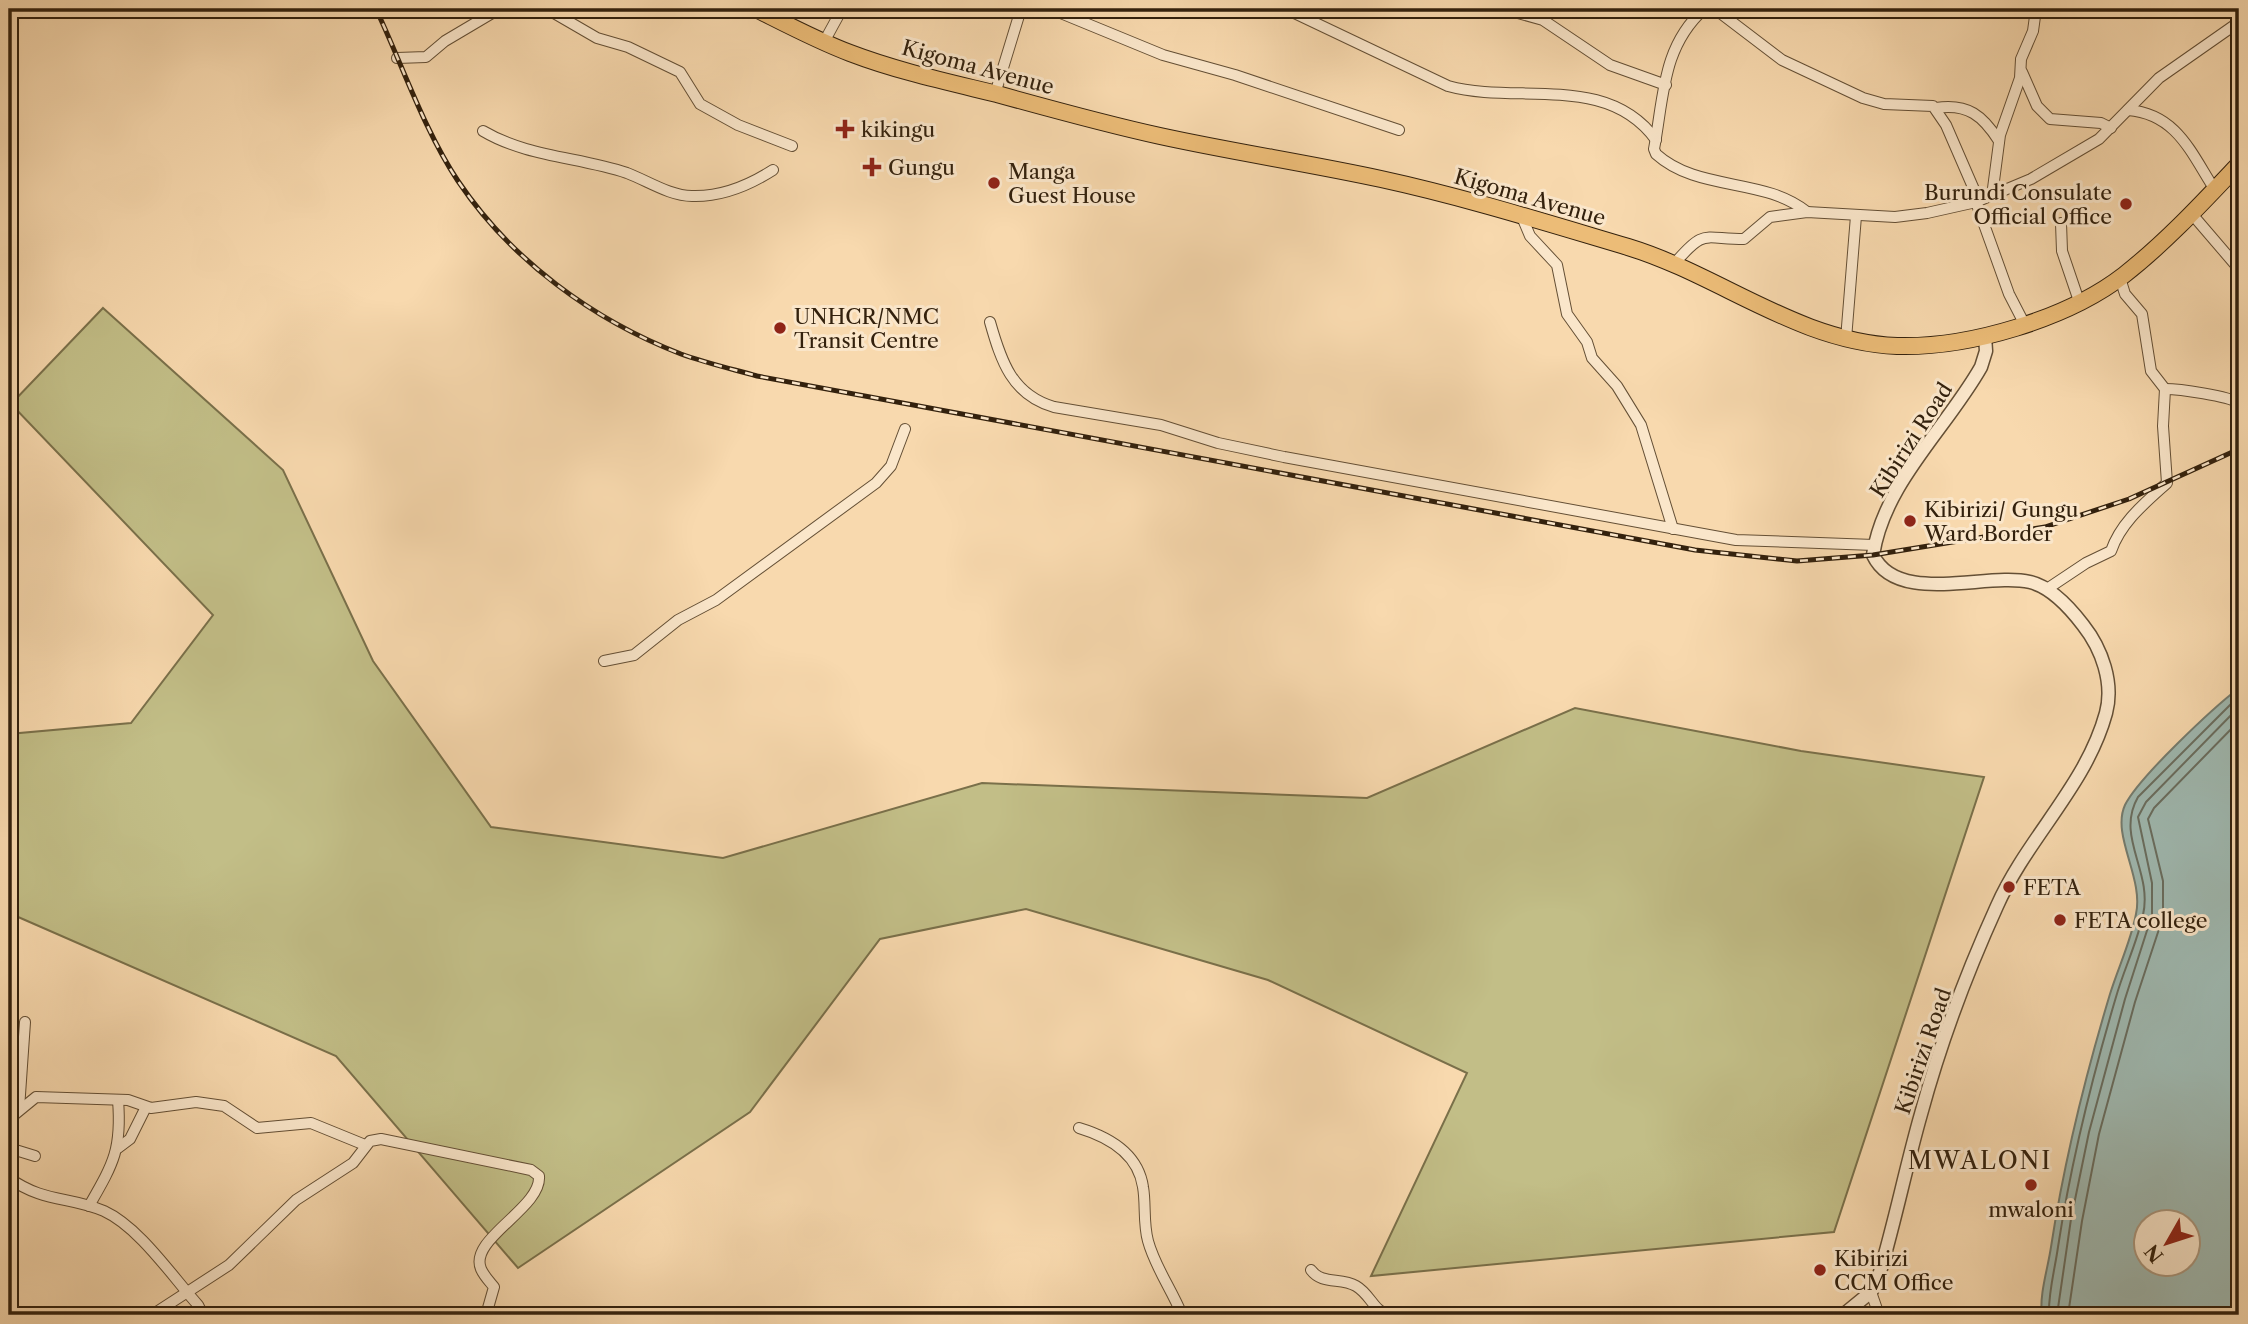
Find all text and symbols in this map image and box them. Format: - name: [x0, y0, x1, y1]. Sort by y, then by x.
- street label: Kigoma Avenue: [899, 35, 1057, 99]
- place label: kikingu: [861, 117, 935, 142]
- marker: kikingu: [835, 119, 855, 139]
- place label: Gungu: [888, 155, 955, 180]
- marker: Gungu: [862, 157, 882, 177]
- place label: Manga Guest House: [1008, 159, 1136, 208]
- street label: Kigoma Avenue: [1451, 163, 1609, 231]
- marker: Manga Guest House: [986, 175, 1002, 191]
- place label: Burundi Consulate Official Office: [1924, 180, 2112, 229]
- marker: Burundi Consulate Official Office: [2118, 196, 2134, 212]
- place label: UNHCR/NMC Transit Centre: [794, 304, 939, 353]
- marker: UNHCR/NMC Transit Centre: [772, 320, 788, 336]
- street label: Kibirizi Road: [1865, 378, 1957, 502]
- place label: Kibirizi/ Gungu Ward Border: [1923, 497, 2079, 546]
- marker: Kibirizi/ Gungu Ward Border: [1902, 513, 1918, 529]
- place label: FETA: [2023, 875, 2081, 900]
- marker: FETA: [2001, 879, 2017, 895]
- place label: FETA college: [2074, 908, 2208, 933]
- marker: FETA college: [2052, 912, 2068, 928]
- street label: Kibirizi Road: [1890, 984, 1956, 1117]
- district label: MWALONI: [1908, 1146, 2052, 1175]
- marker: mwaloni: [2023, 1177, 2039, 1193]
- place label: mwaloni: [1988, 1197, 2074, 1222]
- north arrow: [2132, 1208, 2202, 1278]
- text: N: [2140, 1240, 2168, 1267]
- place label: Kibirizi CCM Office: [1834, 1246, 1954, 1295]
- marker: Kibirizi CCM Office: [1812, 1262, 1828, 1278]

